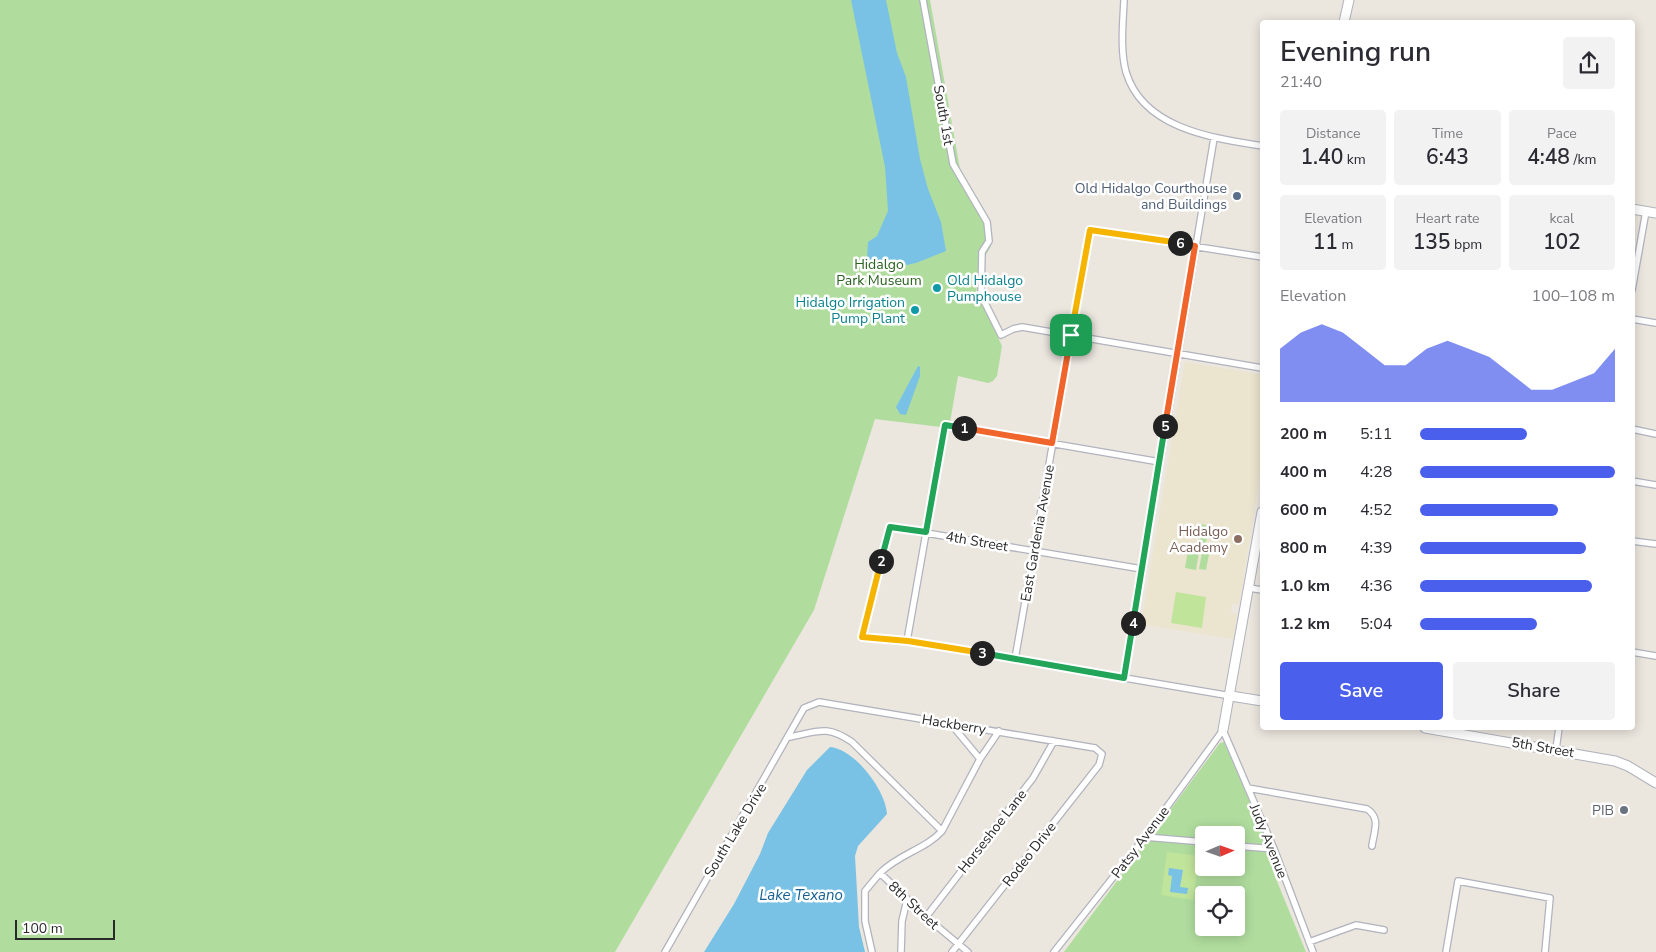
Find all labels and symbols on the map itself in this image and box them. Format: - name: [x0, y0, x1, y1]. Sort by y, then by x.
- street label: South 1st: [929, 84, 958, 147]
- place label: Old Hidalgo Courthouse and Buildings: [1075, 179, 1227, 214]
- marker: Old Hidalgo Courthouse and Buildings: [1231, 190, 1243, 202]
- pin: 6: [1168, 230, 1192, 256]
- park label: Hidalgo Park Museum: [836, 255, 922, 290]
- place label: Old Hidalgo Pumphouse: [947, 271, 1023, 306]
- marker: Old Hidalgo Pumphouse: [931, 282, 943, 294]
- place label: Hidalgo Irrigation Pump Plant: [795, 293, 905, 328]
- marker: Hidalgo Irrigation Pump Plant: [909, 304, 921, 316]
- pin: [1050, 314, 1092, 356]
- pin: 5: [1152, 414, 1178, 438]
- pin: 1: [952, 416, 976, 440]
- street label: East Gardenia Avenue: [1016, 463, 1059, 603]
- place label: Hidalgo Academy: [1169, 522, 1229, 557]
- street label: 4th Street: [944, 527, 1010, 556]
- marker: Hidalgo Academy: [1232, 533, 1244, 545]
- pin: 2: [868, 548, 894, 574]
- pin: 4: [1120, 610, 1146, 636]
- pin: 3: [970, 640, 994, 666]
- street label: Hackberry: [920, 710, 988, 739]
- street label: 5th Street: [1510, 733, 1576, 762]
- street label: South Lake Drive: [700, 780, 771, 881]
- street label: Horseshoe Lane: [954, 785, 1031, 877]
- street label: Judy Avenue: [1245, 800, 1292, 881]
- place label: PIB: [1592, 801, 1614, 820]
- street label: Patsy Avenue: [1107, 802, 1174, 882]
- marker: PIB: [1618, 804, 1630, 816]
- street label: Rodeo Drive: [998, 818, 1061, 891]
- north arrow: [1195, 826, 1245, 876]
- street label: 8th Street: [884, 877, 943, 934]
- water label: Lake Texano: [759, 885, 843, 905]
- scale bar: [15, 917, 115, 940]

